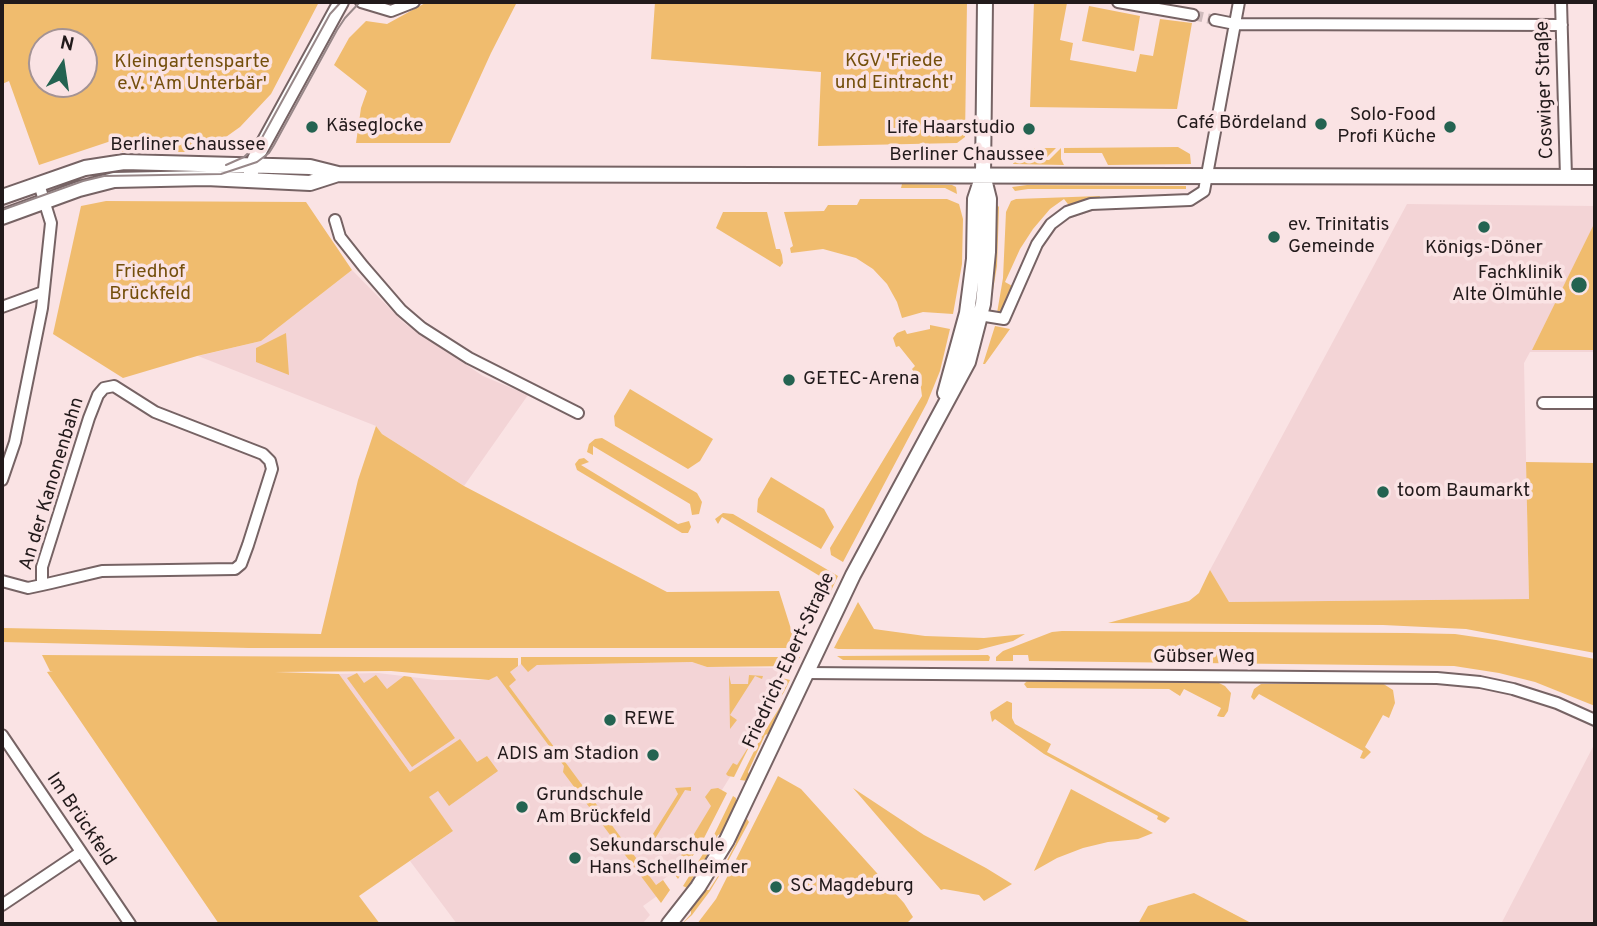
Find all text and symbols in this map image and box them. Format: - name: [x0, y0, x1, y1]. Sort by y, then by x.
- street label: Coswiger Straße: [1532, 21, 1560, 159]
- north arrow: [28, 28, 98, 98]
- text: N: [58, 31, 76, 58]
- park label: KGV 'Friede und Eintracht': [835, 51, 953, 95]
- park label: Kleingartensparte e.V. 'Am Unterbär': [114, 52, 270, 96]
- place label: Solo-Food Profi Küche: [1337, 105, 1436, 149]
- place label: Café Bördeland: [1176, 113, 1307, 135]
- place label: Käseglocke: [326, 116, 423, 138]
- marker: Café Bördeland: [1313, 116, 1329, 132]
- place label: Life Haarstudio: [887, 118, 1015, 140]
- marker: Käseglocke: [304, 119, 320, 135]
- marker: Solo-Food Profi Küche: [1442, 119, 1458, 135]
- marker: Life Haarstudio: [1021, 121, 1037, 137]
- street label: Berliner Chaussee: [110, 135, 266, 157]
- street label: Berliner Chaussee: [889, 145, 1045, 167]
- place label: ev. Trinitatis Gemeinde: [1288, 215, 1389, 259]
- marker: Königs-Döner: [1476, 219, 1492, 235]
- marker: ev. Trinitatis Gemeinde: [1266, 229, 1282, 245]
- place label: Königs-Döner: [1425, 238, 1543, 260]
- park label: Friedhof Brückfeld: [109, 262, 191, 306]
- place label: Fachklinik Alte Ölmühle: [1452, 263, 1563, 307]
- marker: Fachklinik Alte Ölmühle: [1569, 275, 1589, 295]
- place label: GETEC-Arena: [803, 369, 920, 391]
- marker: GETEC-Arena: [781, 372, 797, 388]
- street label: An der Kanonenbahn: [16, 395, 90, 573]
- place label: toom Baumarkt: [1397, 481, 1530, 503]
- marker: toom Baumarkt: [1375, 484, 1391, 500]
- street label: Friedrich-Ebert-Straße: [739, 569, 841, 753]
- street label: Gübser Weg: [1153, 647, 1255, 669]
- place label: REWE: [624, 709, 675, 731]
- marker: REWE: [602, 712, 618, 728]
- place label: ADIS am Stadion: [496, 744, 639, 766]
- marker: ADIS am Stadion: [645, 747, 661, 763]
- street label: Im Brückfeld: [40, 769, 120, 871]
- place label: Grundschule Am Brückfeld: [536, 785, 651, 829]
- marker: Grundschule Am Brückfeld: [514, 799, 530, 815]
- place label: Sekundarschule Hans Schellheimer: [589, 836, 748, 880]
- marker: Sekundarschule Hans Schellheimer: [567, 850, 583, 866]
- place label: SC Magdeburg: [790, 876, 914, 898]
- marker: SC Magdeburg: [768, 879, 784, 895]

